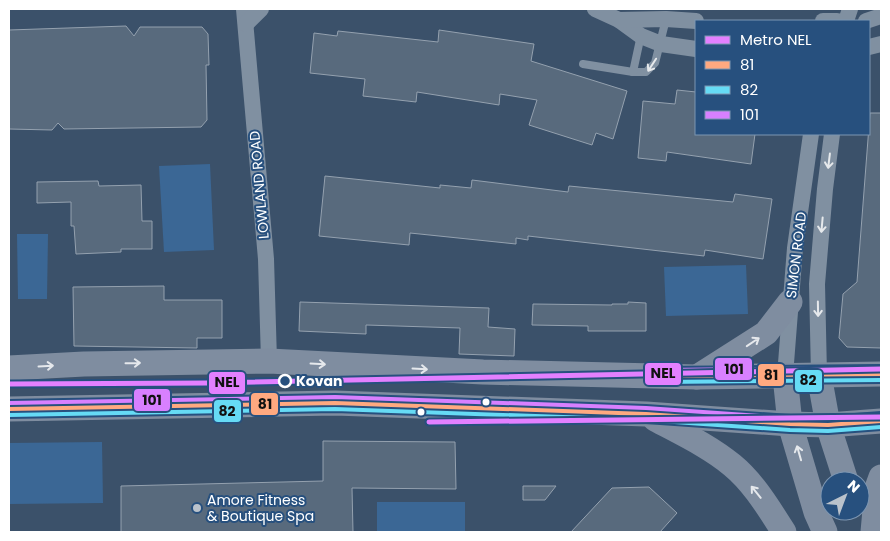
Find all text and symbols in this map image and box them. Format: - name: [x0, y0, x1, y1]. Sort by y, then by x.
- legend: [695, 20, 870, 135]
- text: Metro NEL: [740, 29, 812, 50]
- text: 81: [740, 54, 754, 75]
- one-way arrow: [646, 58, 657, 72]
- text: 82: [740, 79, 758, 100]
- text: 101: [740, 104, 759, 125]
- street label: LOWLAND ROAD: [244, 130, 274, 240]
- one-way arrow: [824, 153, 834, 169]
- street label: SIMON ROAD: [781, 210, 811, 299]
- one-way arrow: [817, 217, 827, 233]
- one-way arrow: [813, 301, 823, 317]
- one-way arrow: [746, 337, 760, 347]
- line badge: 101: [714, 357, 753, 381]
- one-way arrow: [124, 358, 140, 368]
- text: 101: [724, 359, 744, 379]
- one-way arrow: [309, 360, 325, 369]
- one-way arrow: [38, 361, 54, 370]
- line badge: NEL: [644, 362, 682, 386]
- text: NEL: [651, 363, 676, 383]
- line badge: 81: [757, 363, 785, 387]
- one-way arrow: [412, 365, 428, 374]
- text: 81: [764, 365, 778, 385]
- line badge: 82: [794, 369, 823, 393]
- text: 82: [799, 370, 817, 390]
- line badge: NEL: [208, 371, 246, 395]
- place label: Kovan: [296, 371, 342, 391]
- text: NEL: [215, 372, 240, 392]
- marker: Kovan: [278, 374, 292, 388]
- line badge: 101: [133, 388, 171, 412]
- text: 101: [142, 390, 162, 410]
- line badge: 81: [250, 392, 279, 416]
- text: 81: [258, 394, 272, 414]
- unlabelled marker: [481, 397, 491, 407]
- line badge: 82: [213, 399, 242, 423]
- text: 82: [218, 401, 236, 421]
- unlabelled marker: [416, 407, 426, 417]
- one-way arrow: [794, 445, 804, 461]
- north arrow: [820, 471, 870, 521]
- text: N: [843, 475, 864, 497]
- one-way arrow: [751, 486, 762, 499]
- place label: Amore Fitness & Boutique Spa: [207, 490, 314, 526]
- marker: Amore Fitness & Boutique Spa: [191, 502, 203, 514]

